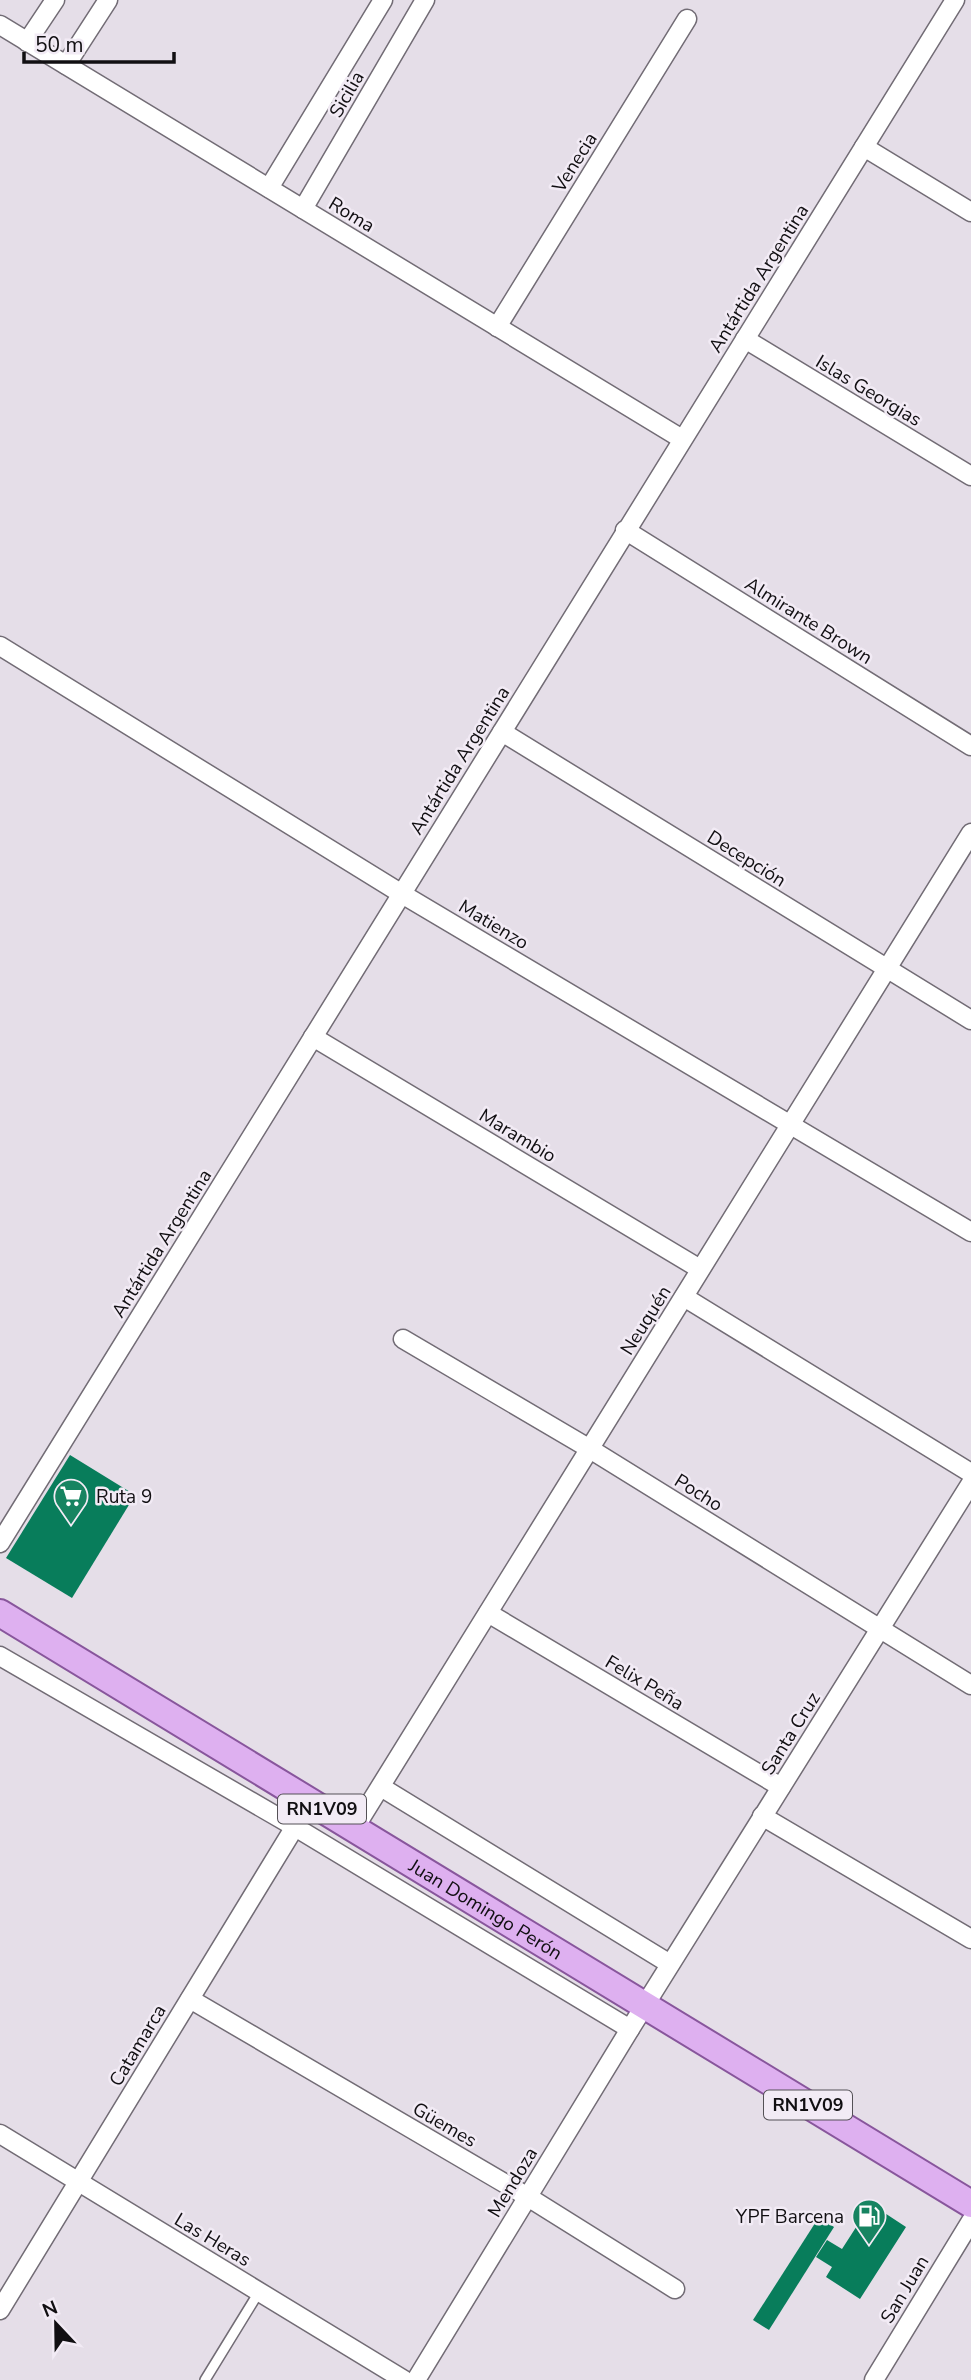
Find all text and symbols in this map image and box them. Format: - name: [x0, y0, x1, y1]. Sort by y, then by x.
- scale bar: [24, 21, 175, 65]
- text: 50 m: [35, 31, 84, 59]
- street label: Sicilia: [323, 67, 370, 122]
- street label: Venecia: [546, 128, 603, 198]
- street label: Roma: [324, 191, 379, 239]
- street label: Antártida Argentina: [703, 199, 815, 358]
- street label: Islas Georgias: [811, 349, 926, 433]
- street label: Almirante Brown: [740, 571, 877, 671]
- street label: Antártida Argentina: [404, 681, 516, 840]
- street label: Decepción: [702, 824, 791, 893]
- street label: Matienzo: [454, 894, 533, 956]
- street label: Marambio: [474, 1103, 561, 1169]
- street label: Antártida Argentina: [106, 1164, 218, 1323]
- street label: Neuquén: [614, 1281, 677, 1360]
- street label: Pocho: [669, 1468, 728, 1518]
- supermarket icon: Ruta 9: [52, 1477, 90, 1526]
- place label: Ruta 9: [96, 1484, 152, 1510]
- street label: Felix Peña: [600, 1649, 689, 1717]
- street label: Santa Cruz: [755, 1687, 827, 1780]
- road number: RN1V09: [278, 1795, 366, 1824]
- street label: Juan Domingo Perón: [403, 1853, 567, 1966]
- street label: Catamarca: [103, 2000, 172, 2091]
- road number: RN1V09: [764, 2090, 852, 2120]
- street label: Güemes: [408, 2096, 481, 2154]
- street label: Mendoza: [482, 2143, 544, 2222]
- fuel station icon: YPF Barcena: [850, 2197, 888, 2246]
- place label: YPF Barcena: [735, 2204, 844, 2230]
- street label: Las Heras: [169, 2207, 256, 2273]
- street label: San Juan: [874, 2251, 935, 2328]
- north arrow: [21, 2289, 91, 2359]
- text: N: [39, 2294, 61, 2324]

